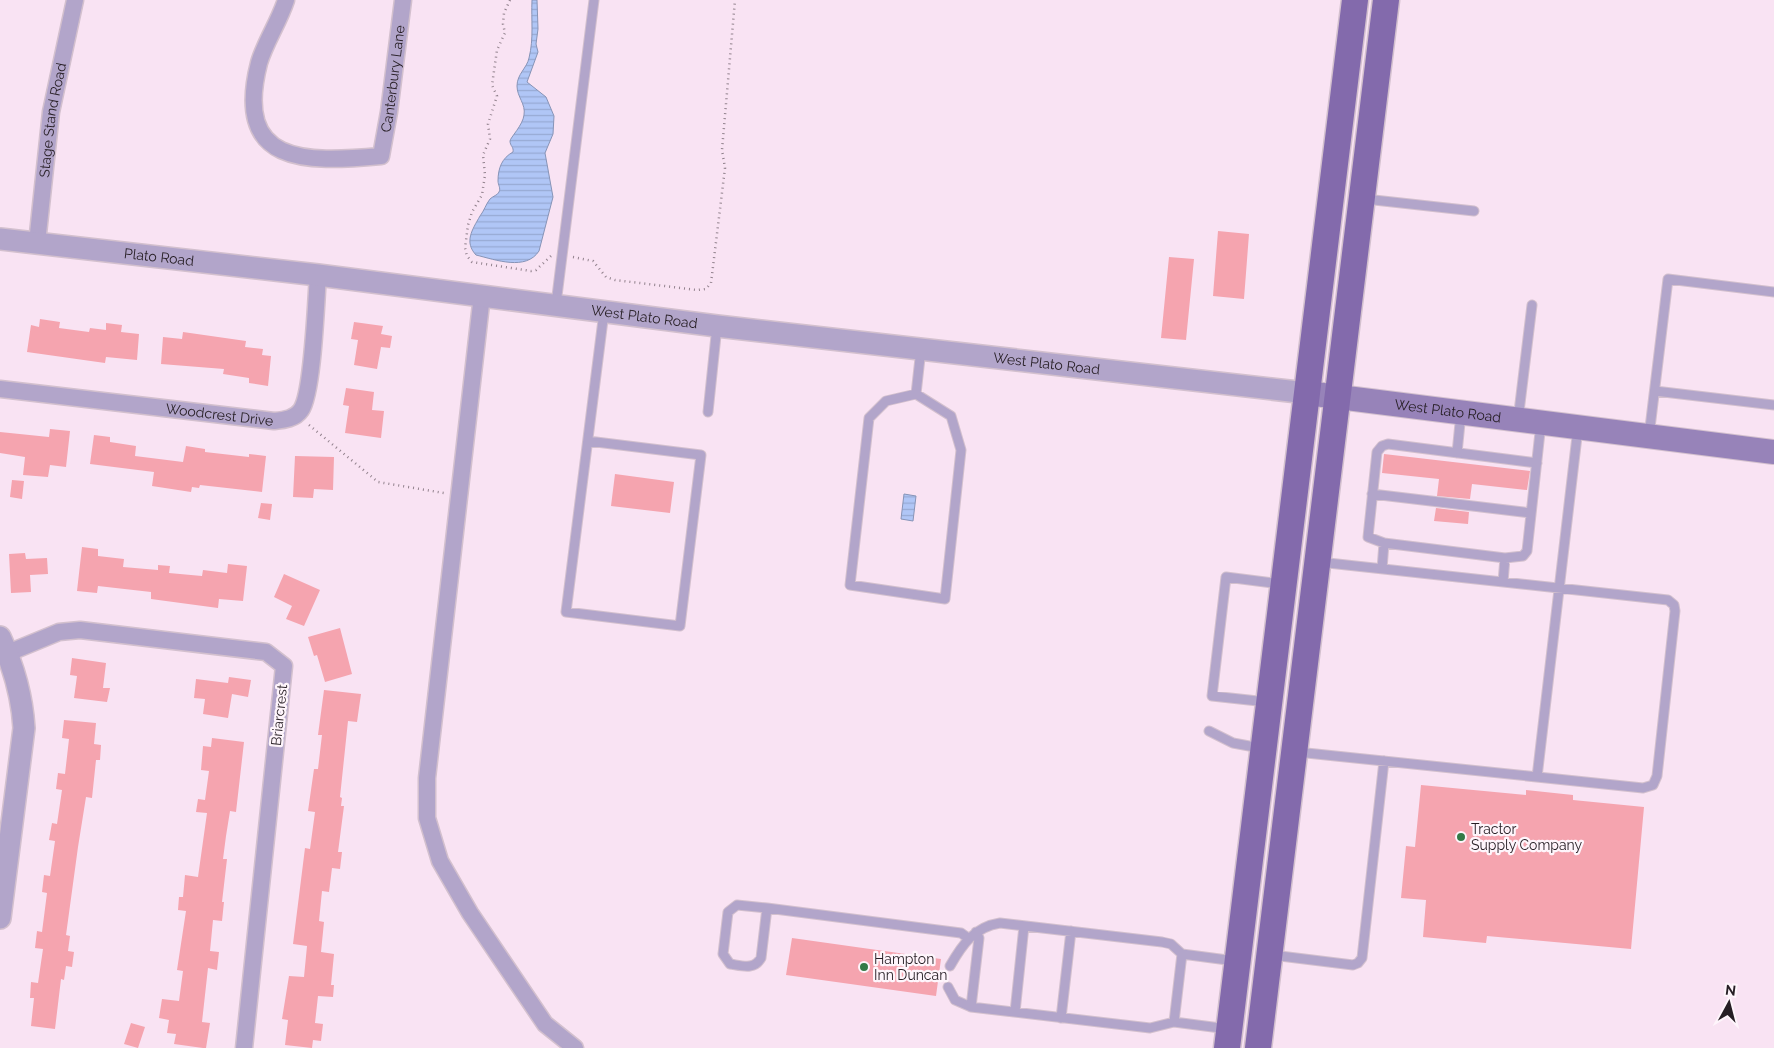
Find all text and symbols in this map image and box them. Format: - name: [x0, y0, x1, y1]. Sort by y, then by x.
- street label: Canterbury Lane: [377, 24, 408, 134]
- street label: Stage Stand Road: [36, 61, 69, 178]
- street label: Plato Road: [123, 245, 195, 269]
- street label: West Plato Road: [590, 302, 699, 331]
- street label: West Plato Road: [992, 349, 1101, 377]
- street label: West Plato Road: [1394, 396, 1502, 425]
- street label: Woodcrest Drive: [165, 400, 274, 429]
- street label: Briarcrest: [268, 683, 290, 746]
- place label: Tractor Supply Company: [1471, 821, 1583, 853]
- marker: Tractor Supply Company: [1455, 831, 1467, 843]
- place label: Hampton Inn Duncan: [874, 951, 947, 983]
- marker: Hampton Inn Duncan: [858, 961, 870, 973]
- north arrow: [1704, 978, 1754, 1028]
- text: N: [1724, 982, 1737, 999]

